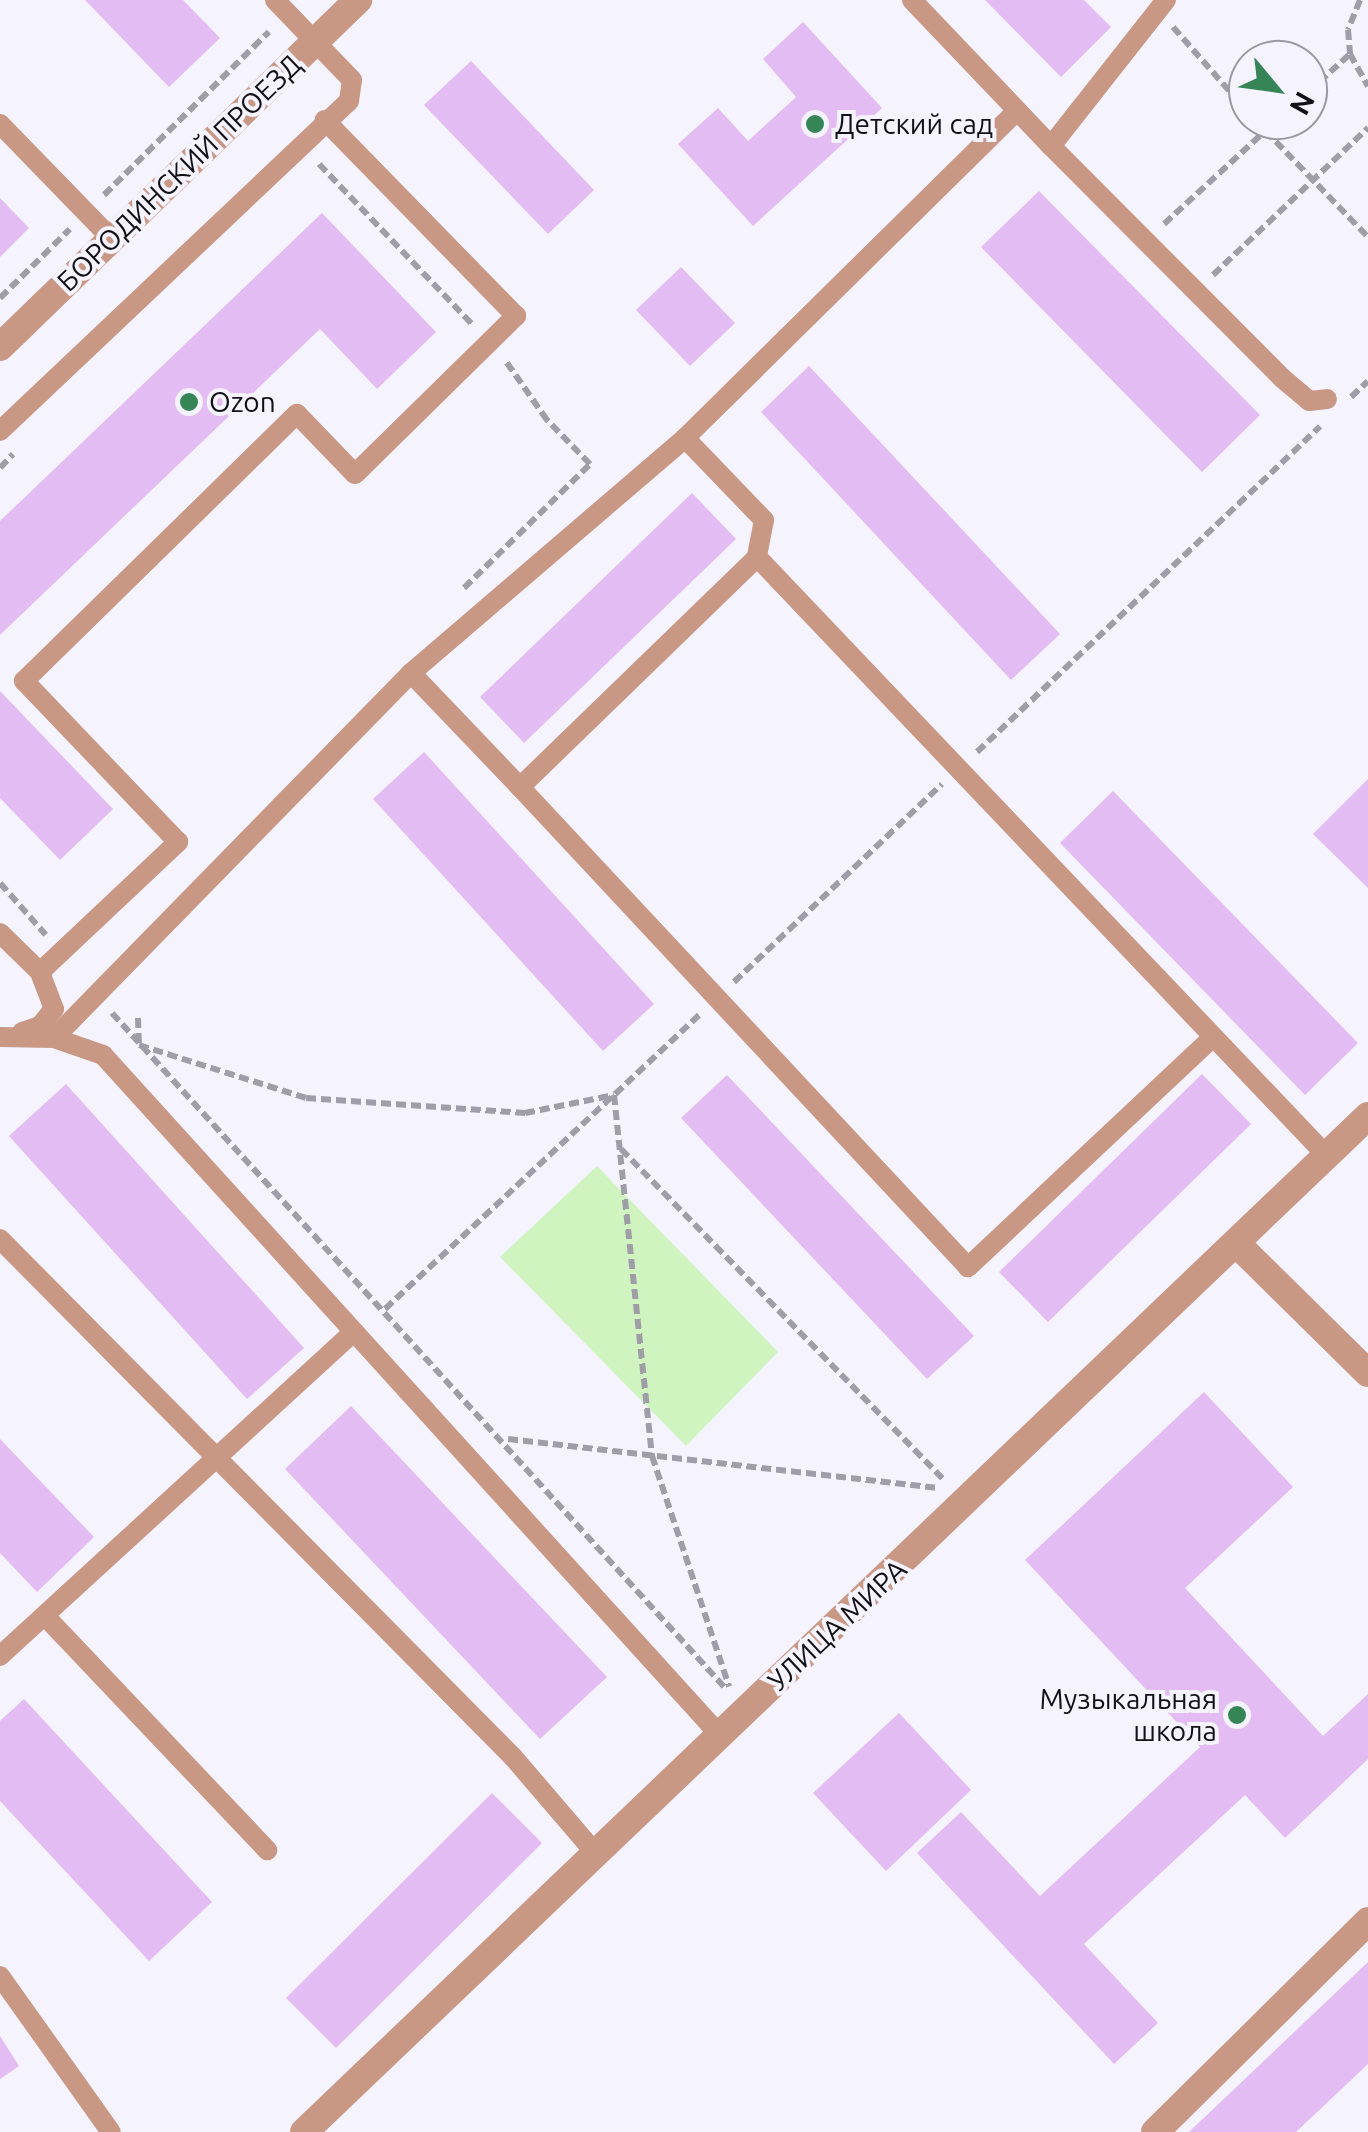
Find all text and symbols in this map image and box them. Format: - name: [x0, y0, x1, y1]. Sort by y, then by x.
- north arrow: [1228, 40, 1328, 140]
- street label: БОРОДИНСКИЙ ПРОЕЗД: [50, 48, 308, 298]
- text: N: [1284, 87, 1322, 120]
- place label: Детский сад: [835, 107, 993, 141]
- marker: Детский сад: [804, 113, 826, 135]
- place label: Ozon: [209, 385, 276, 419]
- marker: Ozon: [178, 391, 200, 413]
- street label: УЛИЦА МИРА: [761, 1552, 913, 1698]
- place label: Музыкальная школа: [1039, 1682, 1217, 1748]
- marker: Музыкальная школа: [1226, 1704, 1248, 1726]

